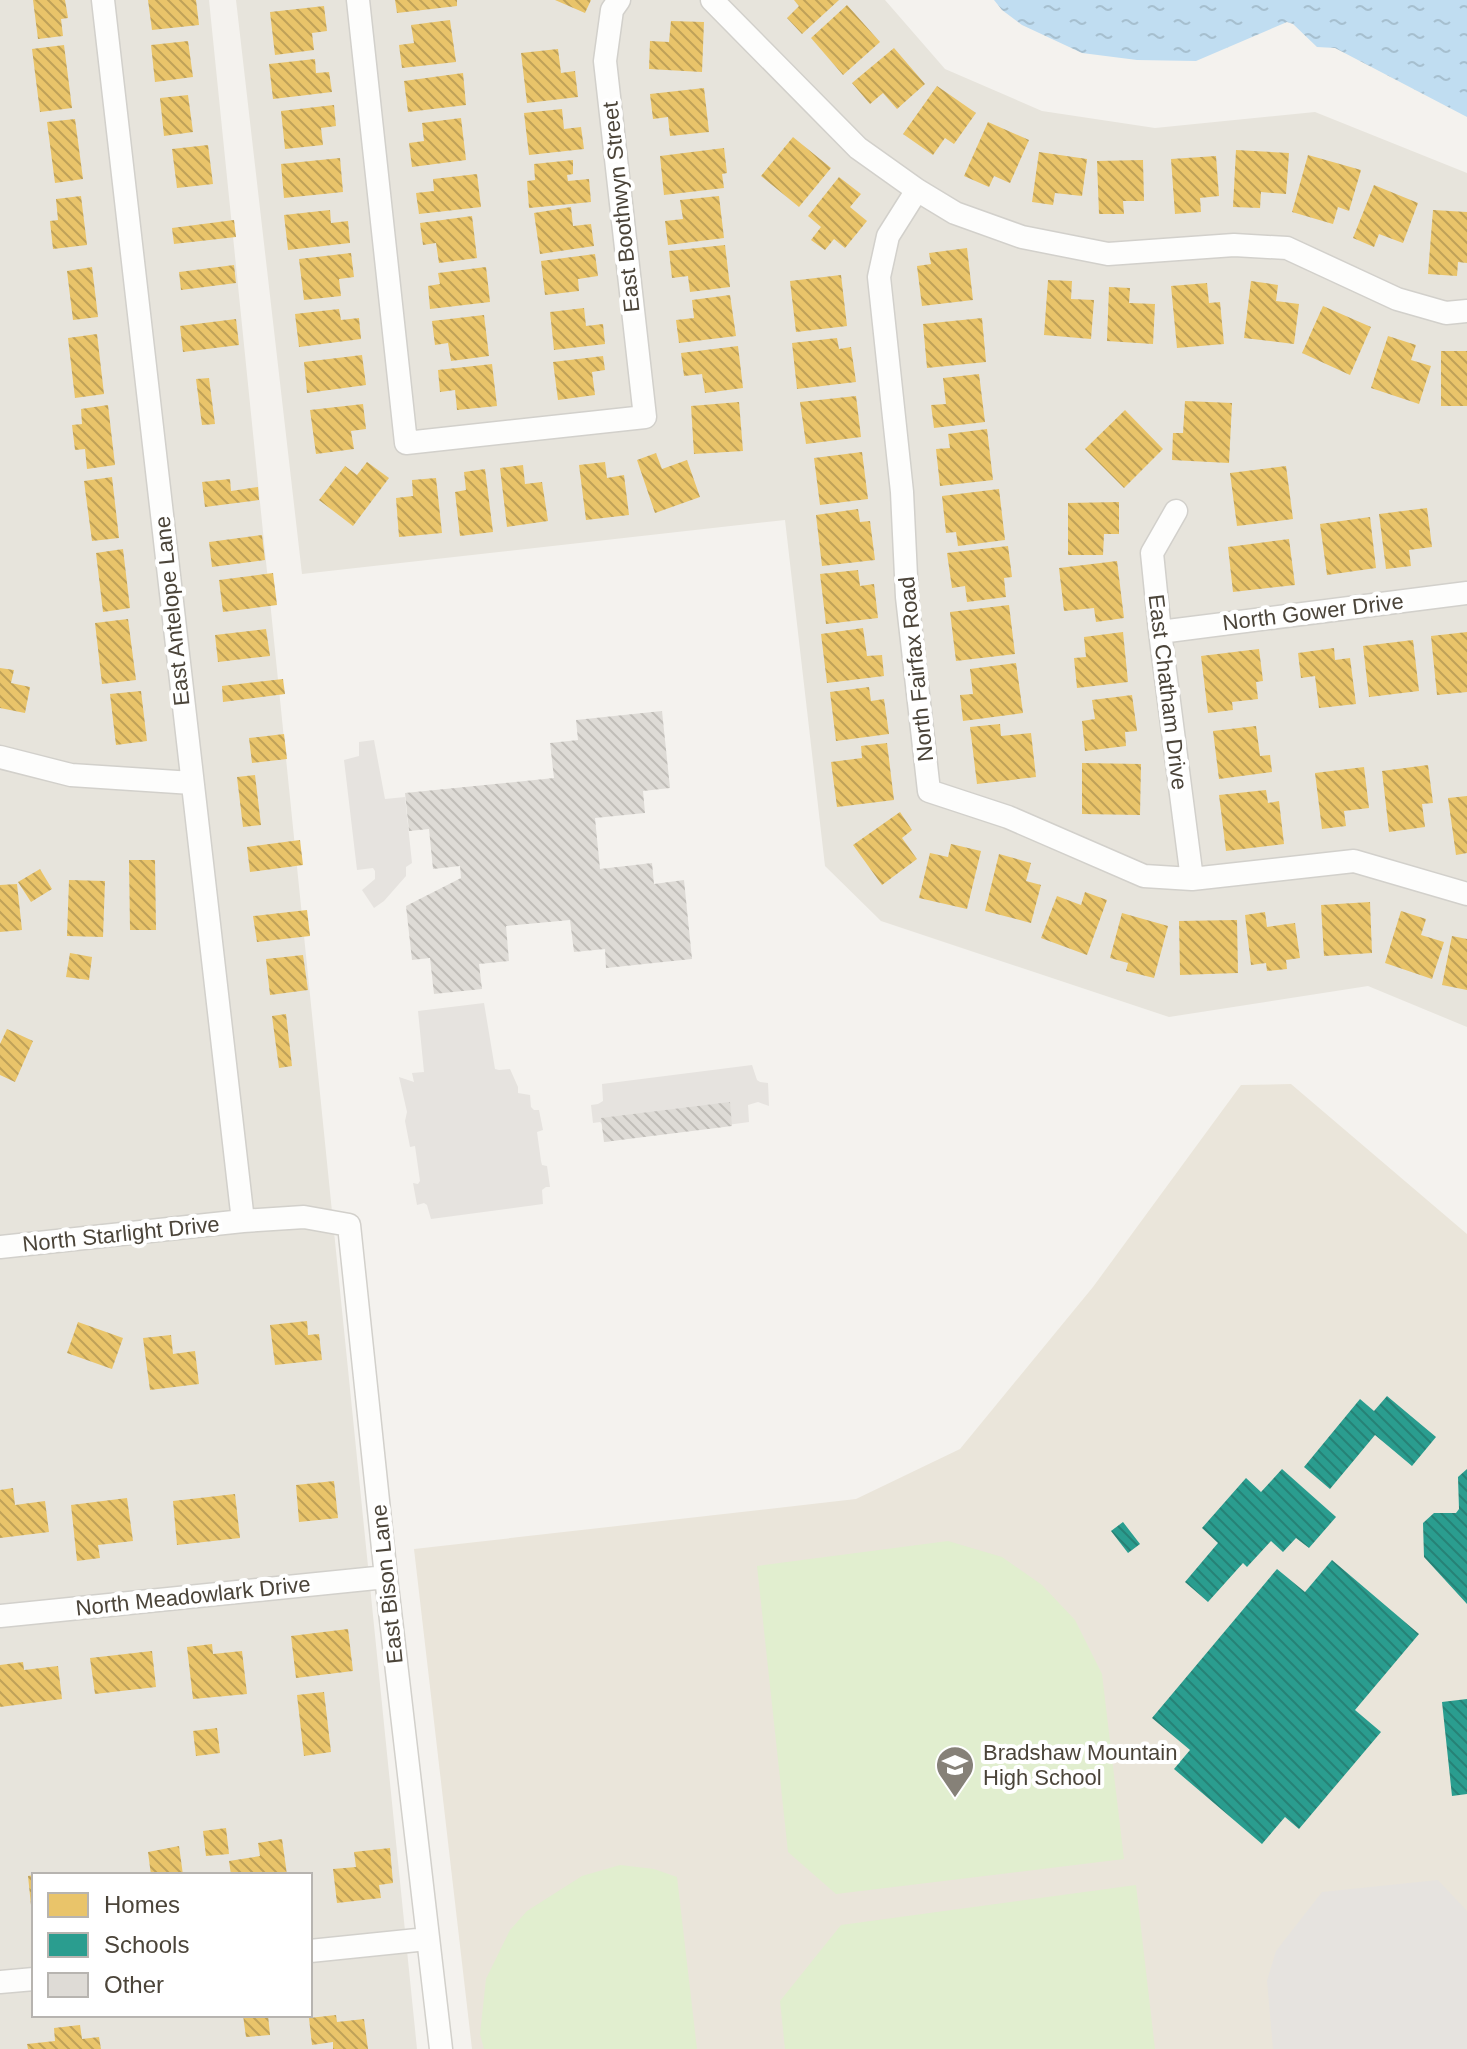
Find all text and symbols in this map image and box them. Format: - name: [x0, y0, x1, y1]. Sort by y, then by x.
- street label: East Boothwyn Street: [598, 100, 644, 314]
- street label: East Antelope Lane: [150, 515, 194, 707]
- street label: North Fairfax Road: [894, 575, 938, 763]
- street label: North Gower Drive: [1221, 588, 1405, 636]
- street label: East Chatham Drive: [1144, 593, 1192, 791]
- street label: North Starlight Drive: [21, 1211, 221, 1257]
- street label: East Bison Lane: [366, 1503, 408, 1665]
- street label: North Meadowlark Drive: [74, 1571, 312, 1621]
- place label: Bradshaw Mountain High School: [983, 1740, 1177, 1790]
- school or university icon: Bradshaw Mountain High School: [934, 1744, 976, 1799]
- legend: [32, 1873, 312, 2017]
- text: Homes: [104, 1891, 180, 1918]
- text: Schools: [104, 1931, 189, 1958]
- text: Other: [104, 1971, 164, 1998]

